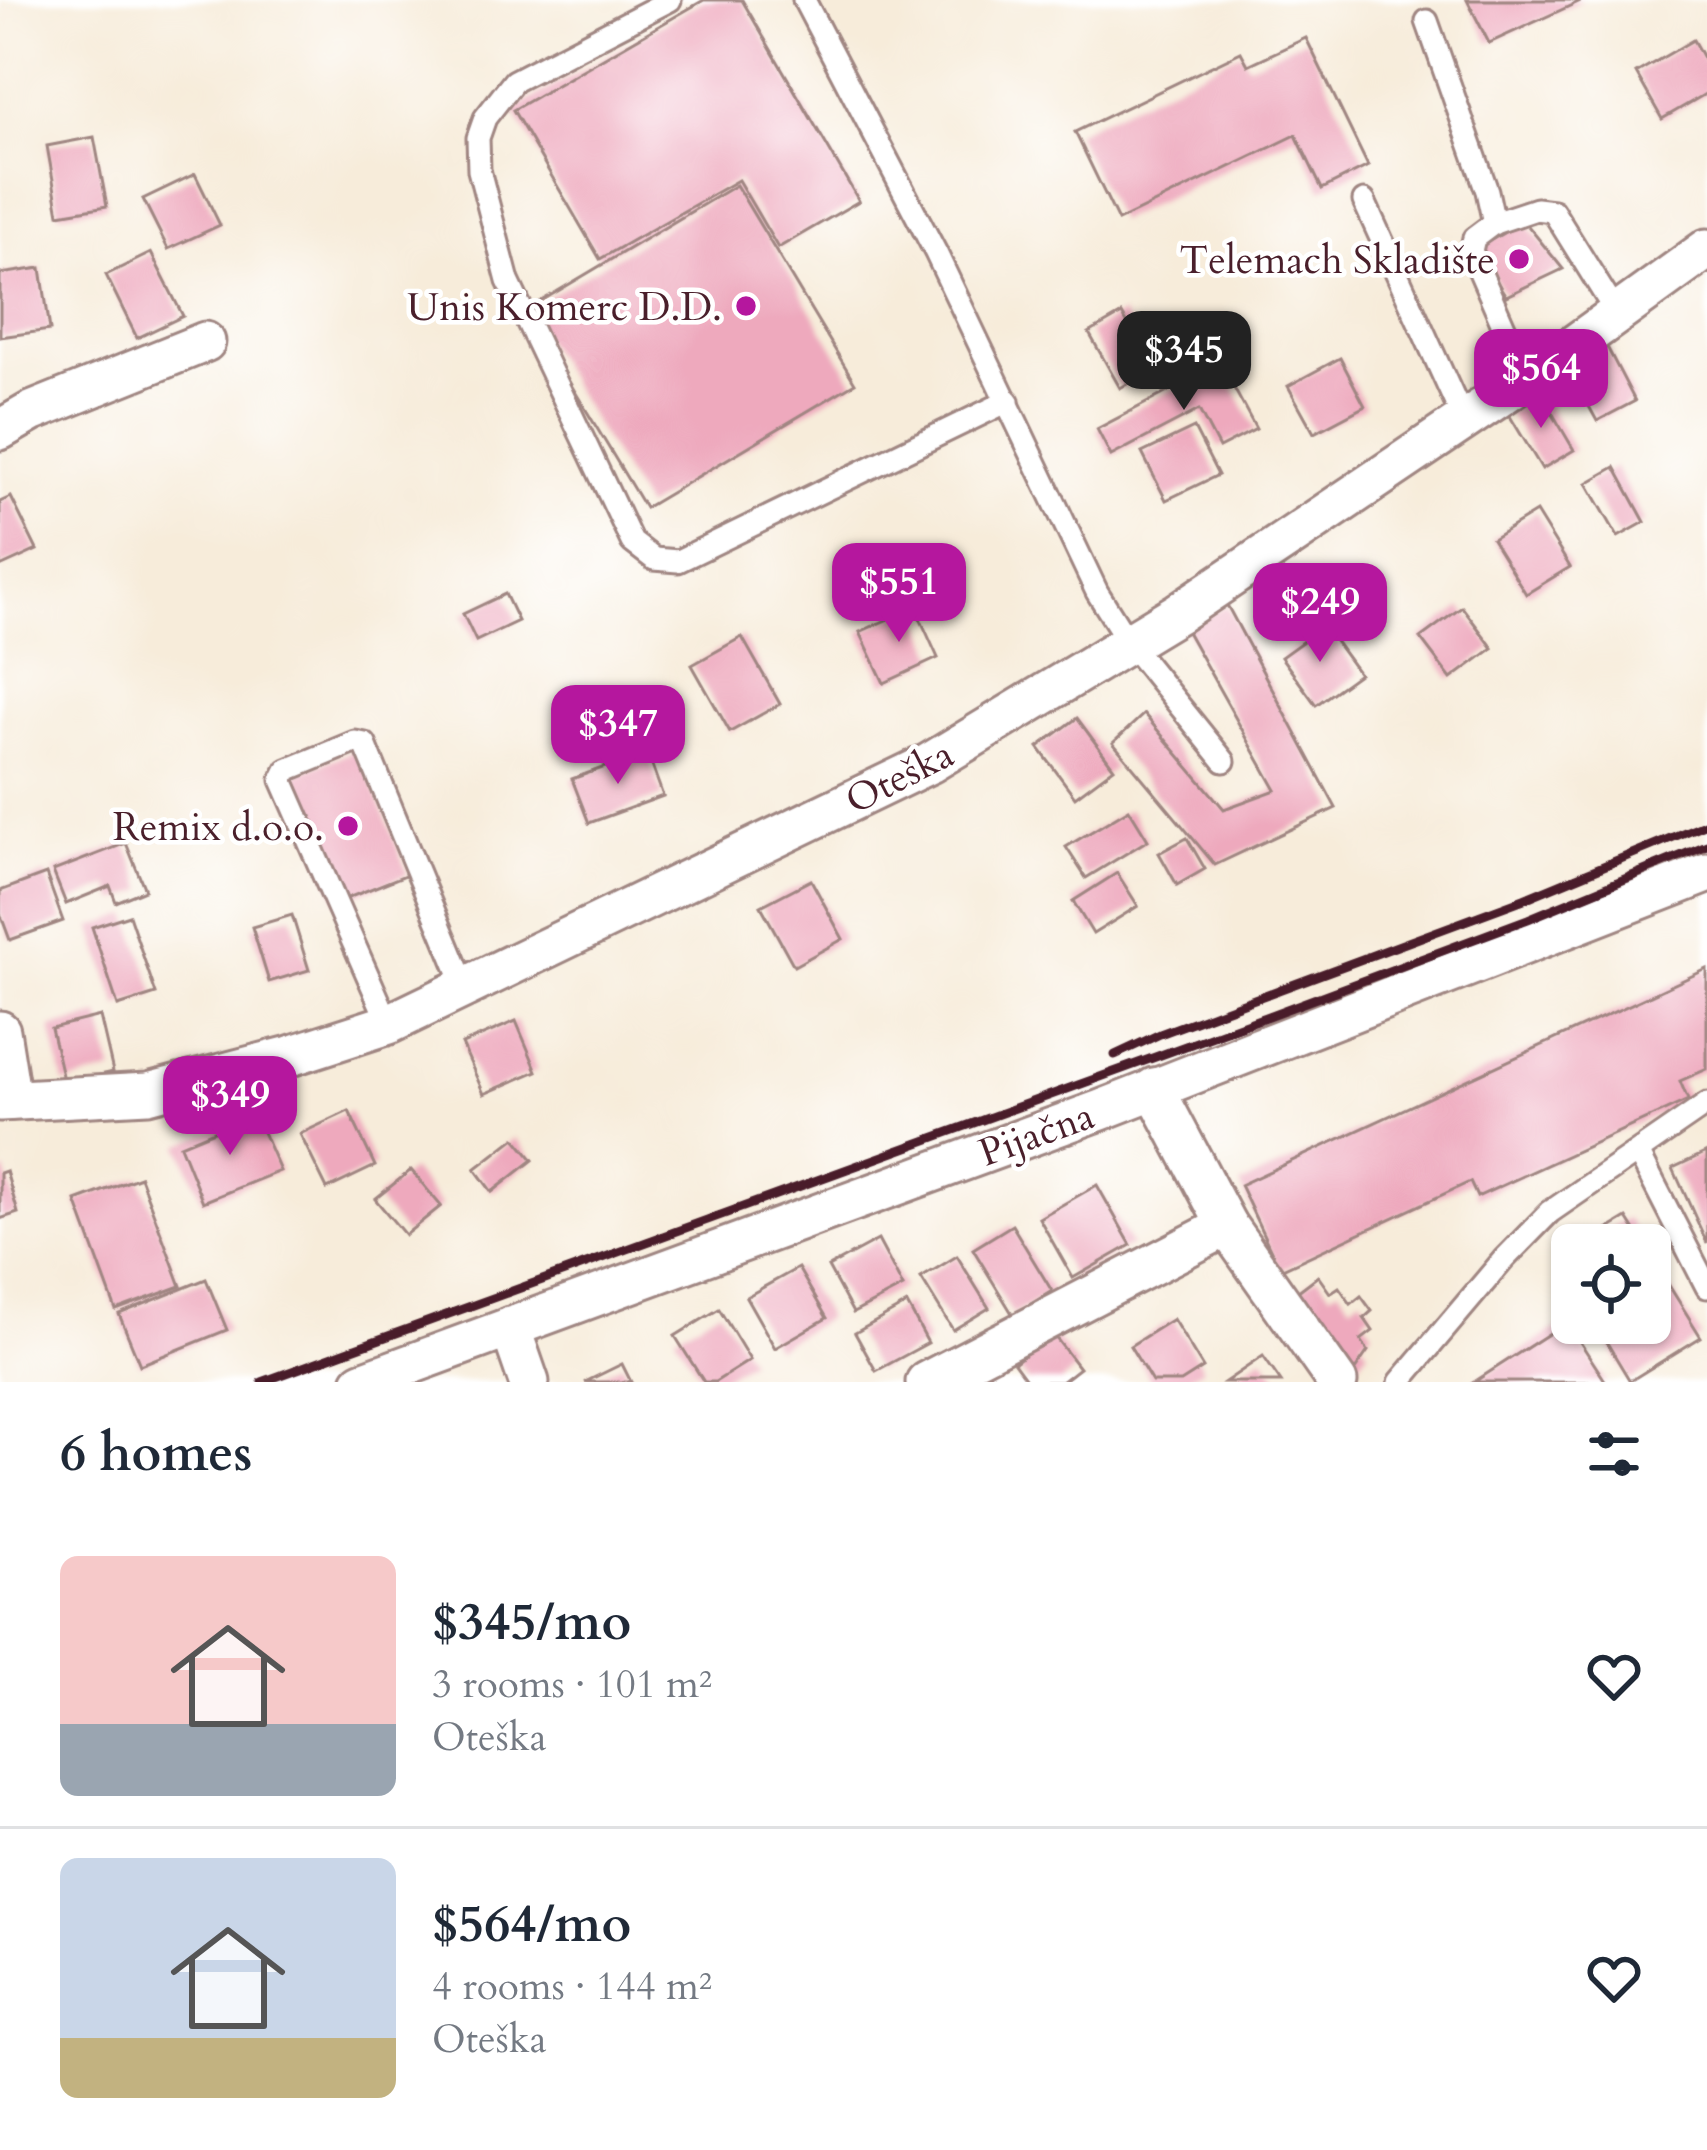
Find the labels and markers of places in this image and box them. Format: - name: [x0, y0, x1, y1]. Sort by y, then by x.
- place label: Telemach Skladište: [1180, 234, 1495, 287]
- marker: Telemach Skladište: [1506, 246, 1532, 272]
- place label: Unis Komerc D.D.: [407, 281, 722, 334]
- marker: Unis Komerc D.D.: [733, 293, 759, 319]
- pin: $345: [1113, 311, 1255, 413]
- pin: $564: [1470, 329, 1612, 431]
- pin: $551: [828, 543, 970, 645]
- pin: $249: [1249, 563, 1391, 665]
- pin: $347: [547, 685, 689, 787]
- place label: Remix d.o.o.: [113, 801, 324, 854]
- marker: Remix d.o.o.: [335, 813, 361, 839]
- pin: $349: [159, 1056, 301, 1158]

